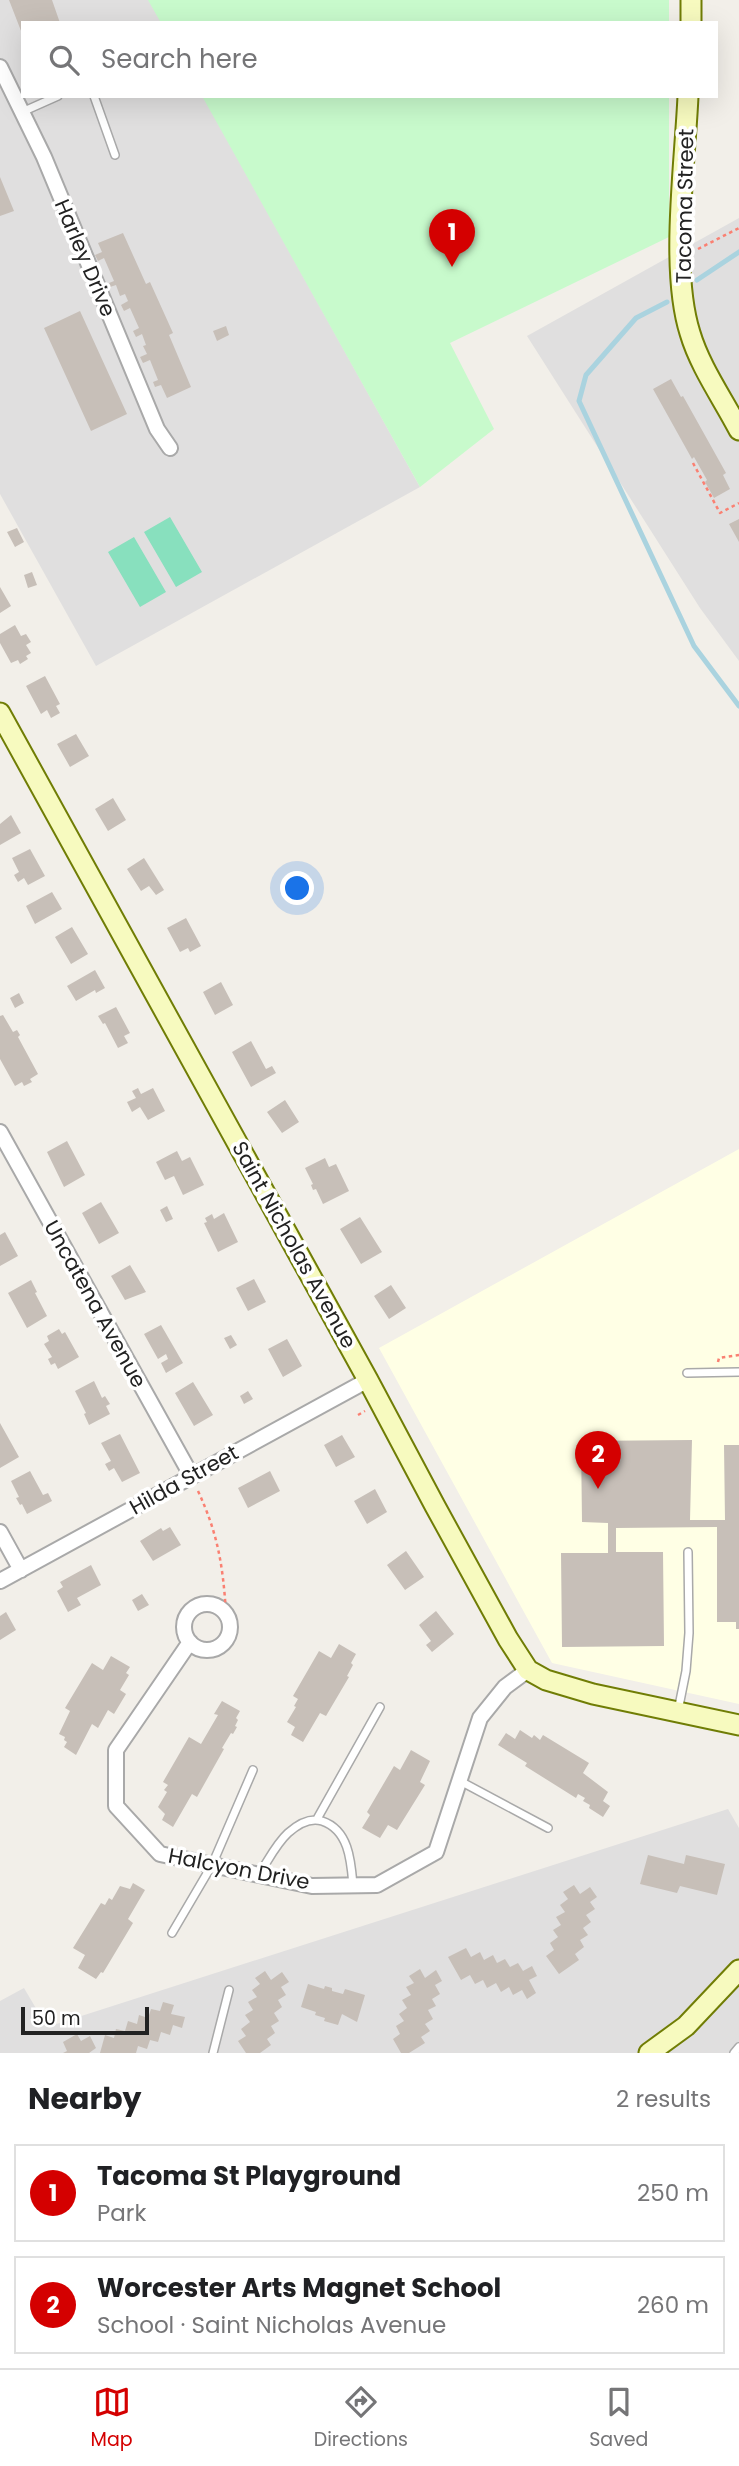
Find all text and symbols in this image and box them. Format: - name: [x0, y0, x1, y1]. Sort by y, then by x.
- search box: [21, 21, 718, 98]
- icon: search: [45, 41, 83, 79]
- text: Search here: [101, 41, 258, 77]
- street label: Tacoma Street: [669, 128, 700, 284]
- street label: Harley Drive: [48, 195, 123, 321]
- pin: 1: [429, 209, 475, 267]
- your location: [280, 871, 314, 905]
- street label: Saint Nicholas Avenue: [225, 1136, 364, 1354]
- street label: Uncatena Avenue: [37, 1215, 154, 1393]
- pin: 2: [575, 1431, 621, 1489]
- street label: Hilda Street: [124, 1438, 243, 1521]
- street label: Halcyon Drive: [166, 1841, 312, 1896]
- scale bar: [21, 2004, 149, 2036]
- text: 50 m: [32, 2005, 81, 2032]
- text: Nearby: [28, 2077, 142, 2120]
- text: 2 results: [616, 2083, 711, 2115]
- text: Tacoma St Playground: [97, 2158, 401, 2194]
- text: 1: [49, 2177, 57, 2209]
- text: 250 m: [637, 2177, 709, 2209]
- text: Park: [97, 2197, 146, 2229]
- text: Worcester Arts Magnet School: [97, 2270, 501, 2306]
- text: 2: [46, 2289, 60, 2321]
- text: 260 m: [637, 2289, 709, 2321]
- text: School · Saint Nicholas Avenue: [97, 2309, 446, 2341]
- tab: Map: [91, 2383, 133, 2454]
- tab: Directions: [314, 2383, 408, 2454]
- tab: Saved: [589, 2383, 648, 2454]

